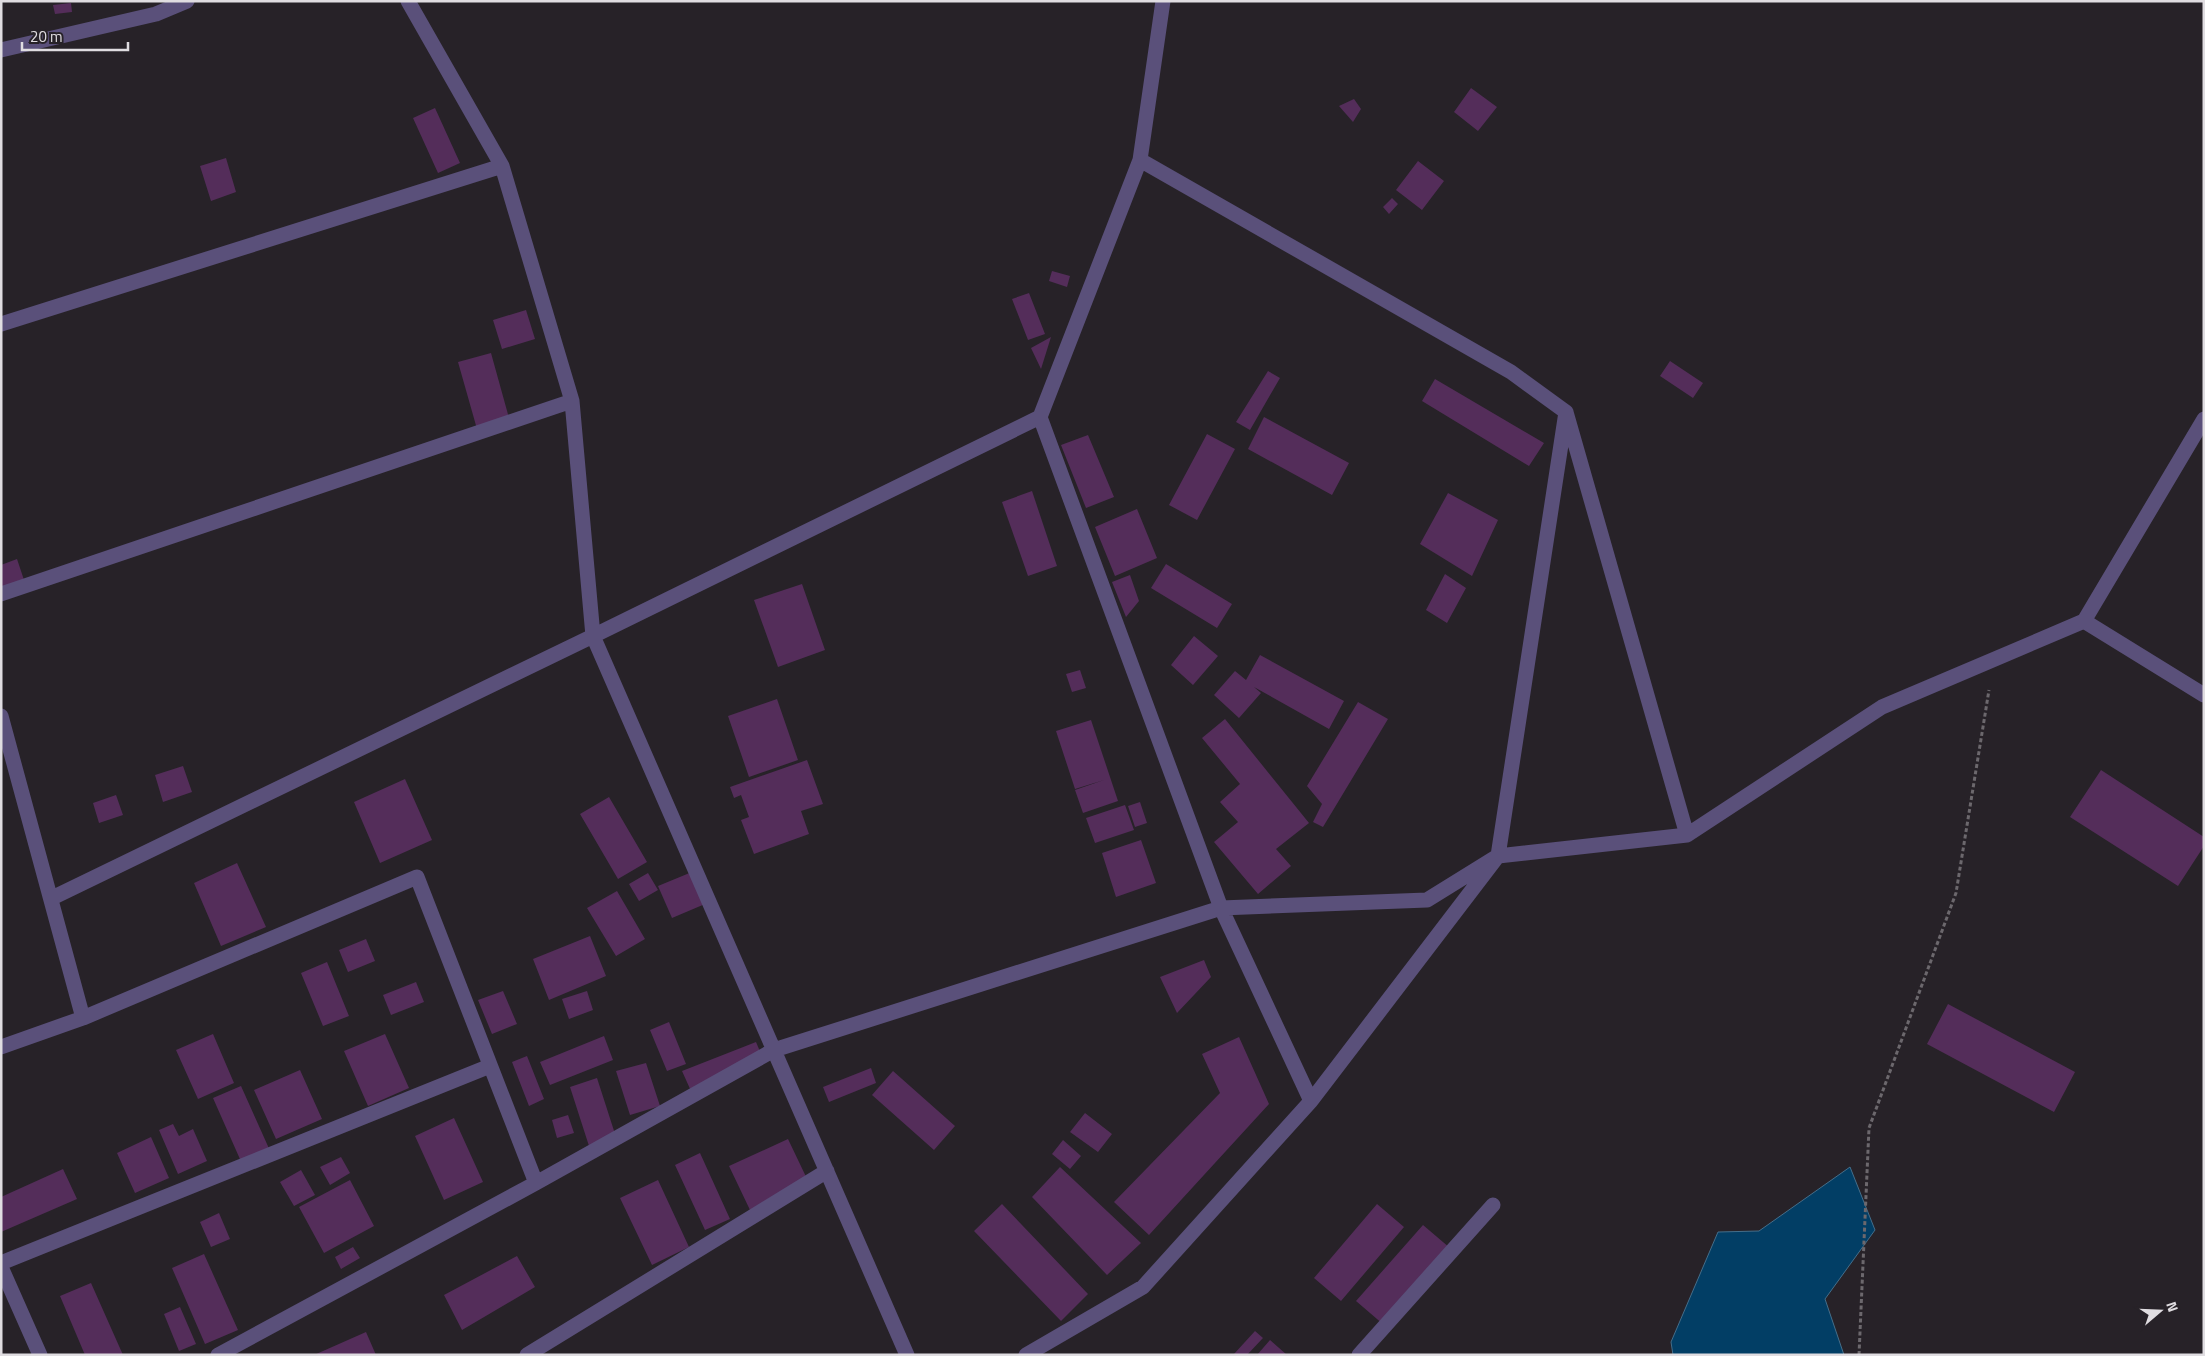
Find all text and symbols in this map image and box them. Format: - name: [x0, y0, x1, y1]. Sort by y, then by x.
- scale bar: [22, 20, 129, 52]
- text: 20 m: [30, 25, 63, 48]
- north arrow: [2135, 1286, 2185, 1336]
- text: N: [2161, 1299, 2184, 1315]

